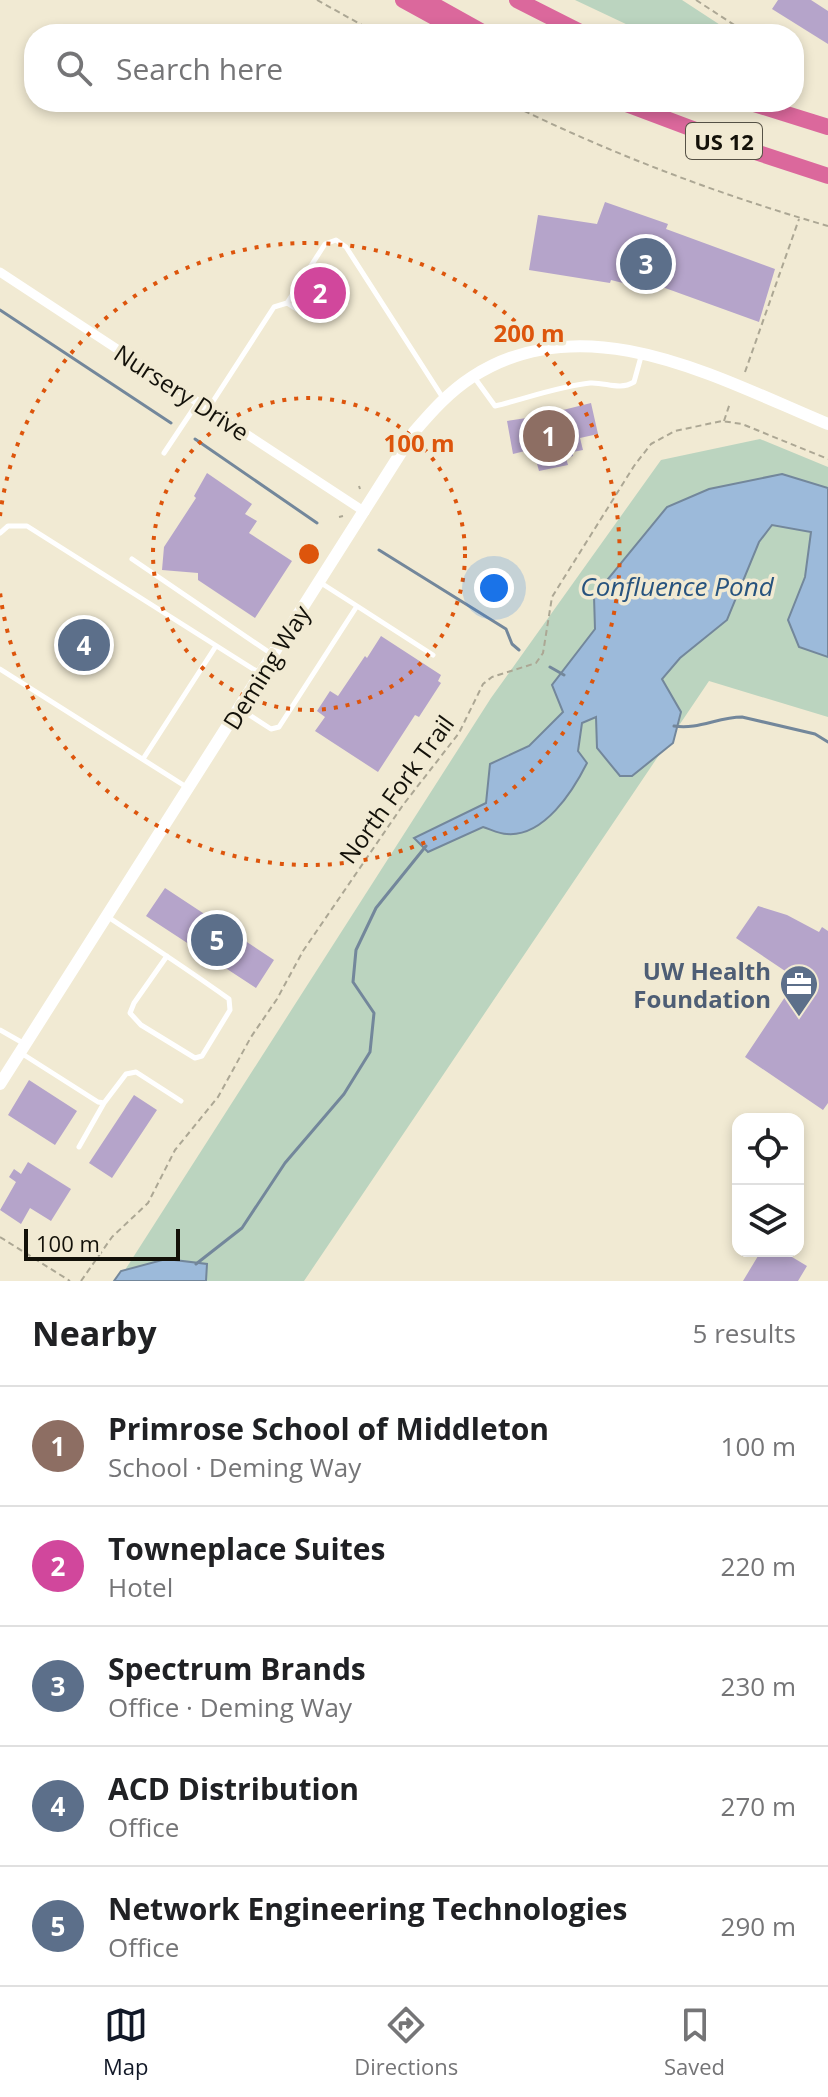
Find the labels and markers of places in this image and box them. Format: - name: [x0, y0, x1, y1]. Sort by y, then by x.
- pin: 3: [620, 234, 672, 294]
- pin: 2: [294, 263, 346, 323]
- pin: 1: [523, 406, 575, 466]
- centre of rings: [295, 540, 323, 568]
- pin: 4: [58, 615, 110, 675]
- pin: 5: [191, 910, 243, 970]
- place label: UW Health Foundation: [633, 954, 771, 1015]
- office icon: UW Health Foundation: [778, 963, 820, 1018]

